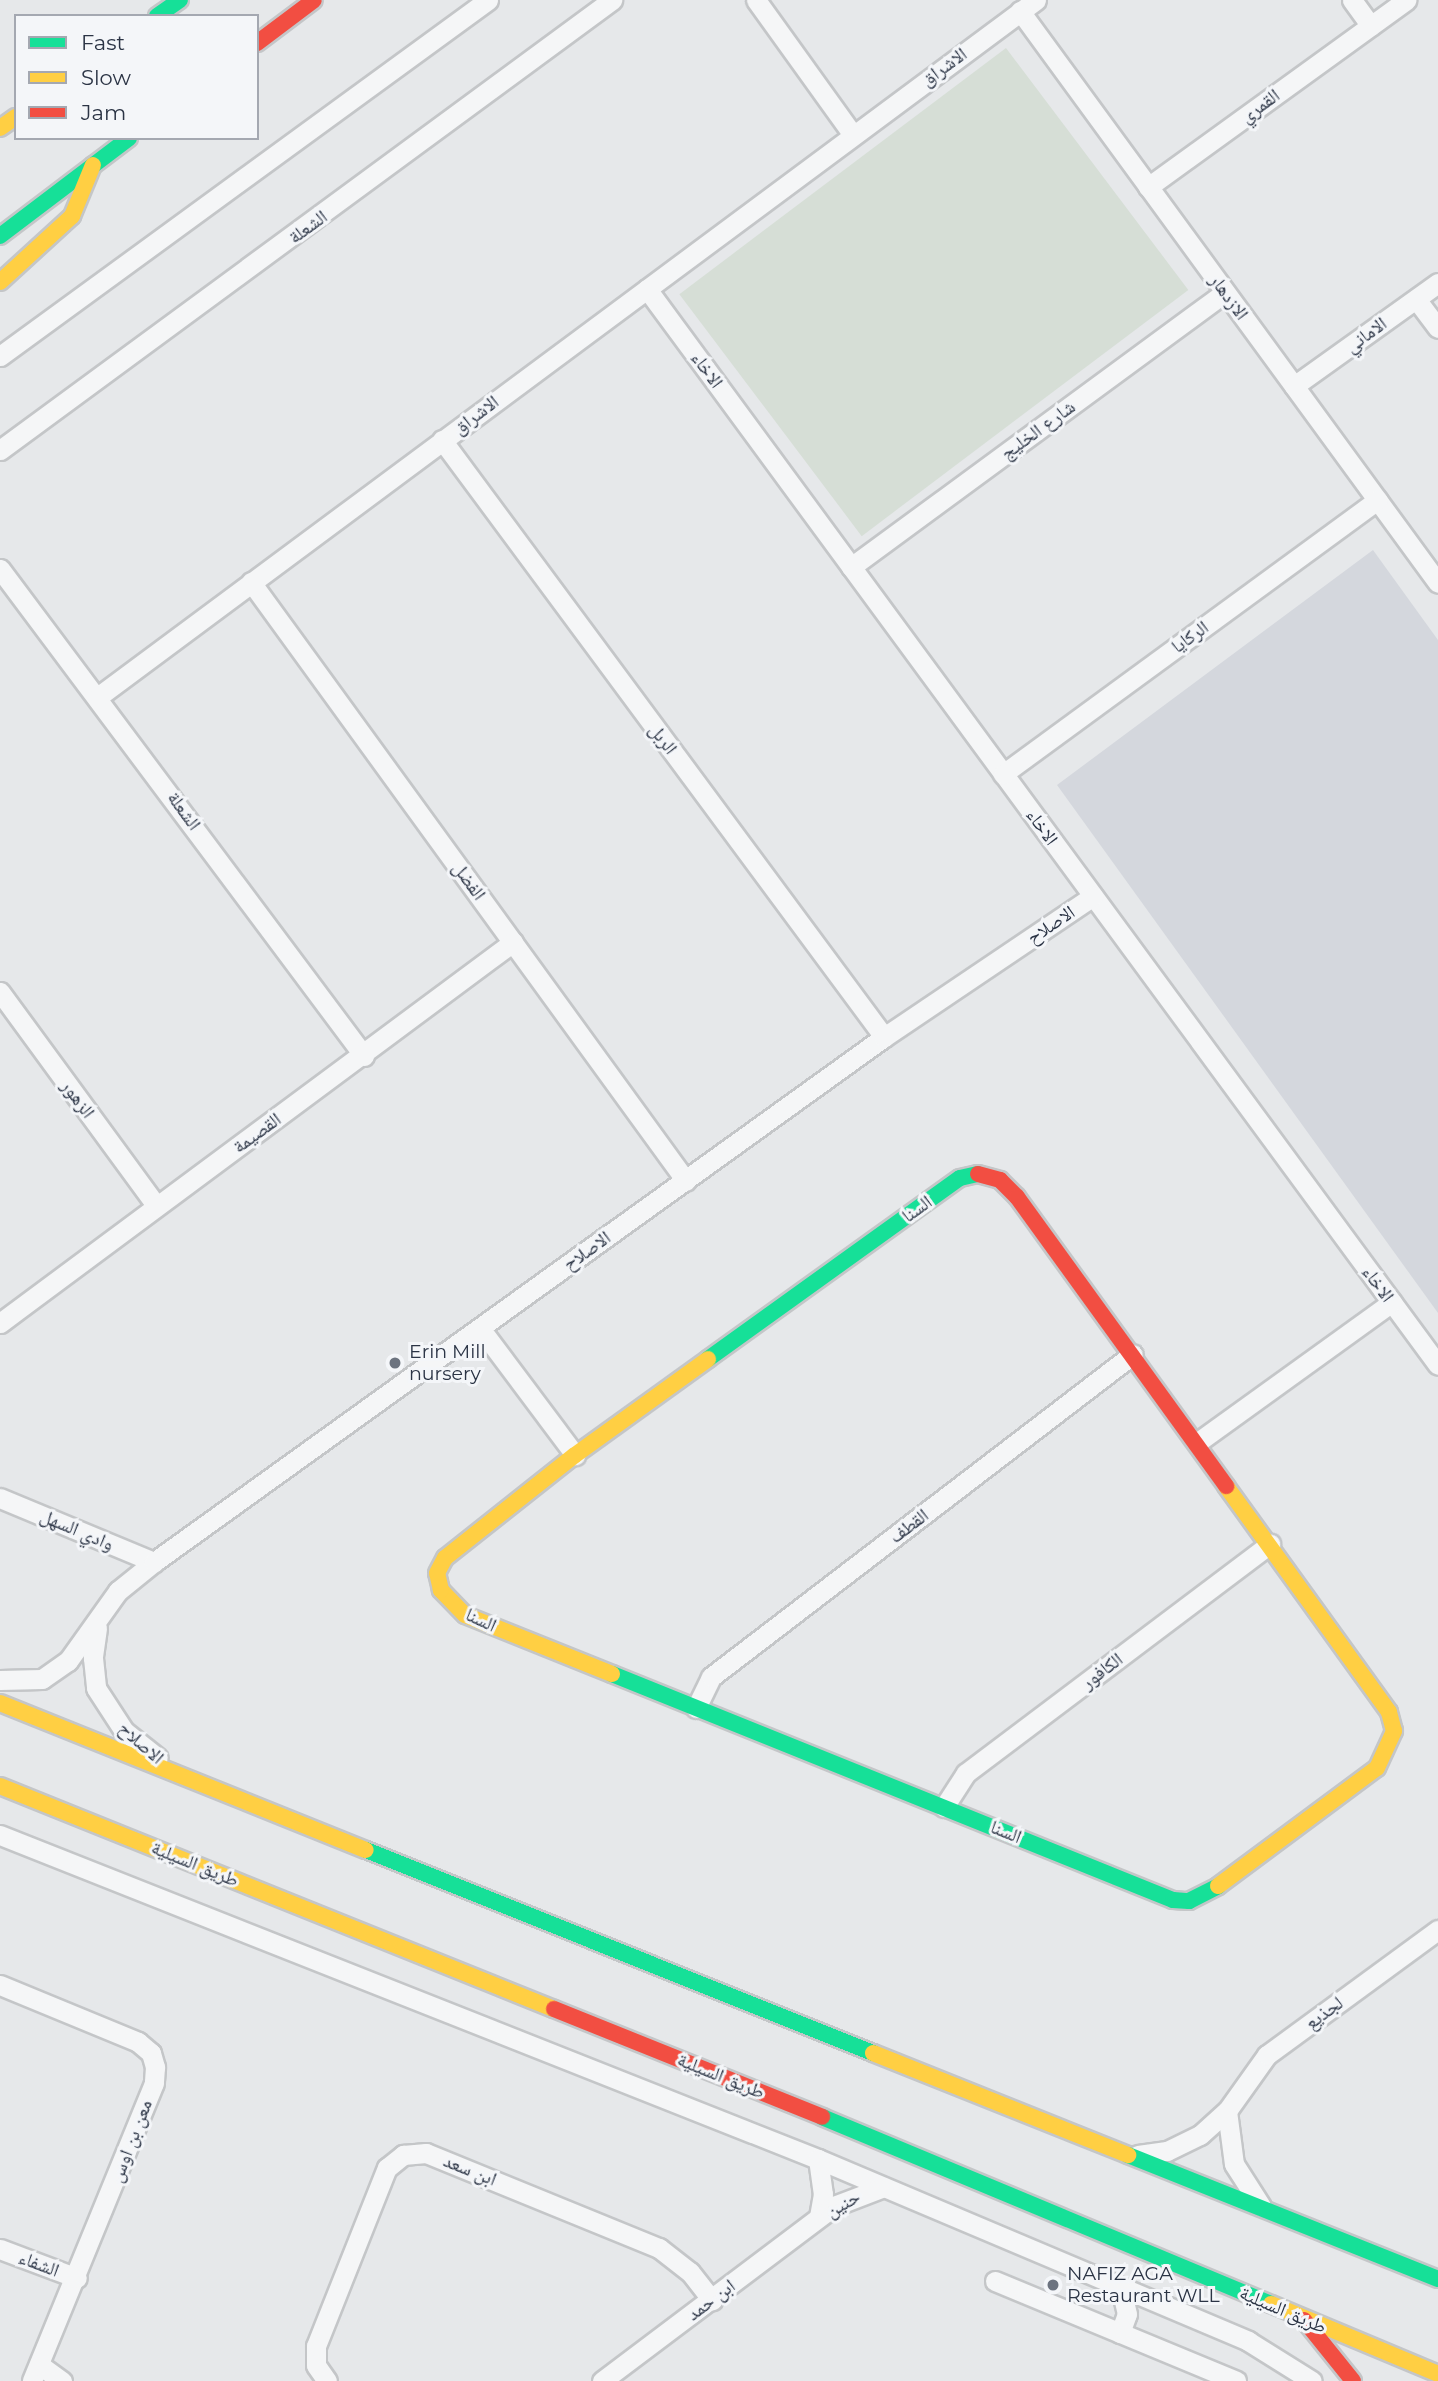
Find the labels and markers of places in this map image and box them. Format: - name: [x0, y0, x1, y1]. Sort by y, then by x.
- place label: Erin Mill nursery: [409, 1341, 486, 1385]
- marker: Erin Mill nursery: [387, 1355, 403, 1371]
- place label: NAFIZ AGA Restaurant WLL: [1067, 2263, 1220, 2307]
- marker: NAFIZ AGA Restaurant WLL: [1045, 2277, 1061, 2293]

